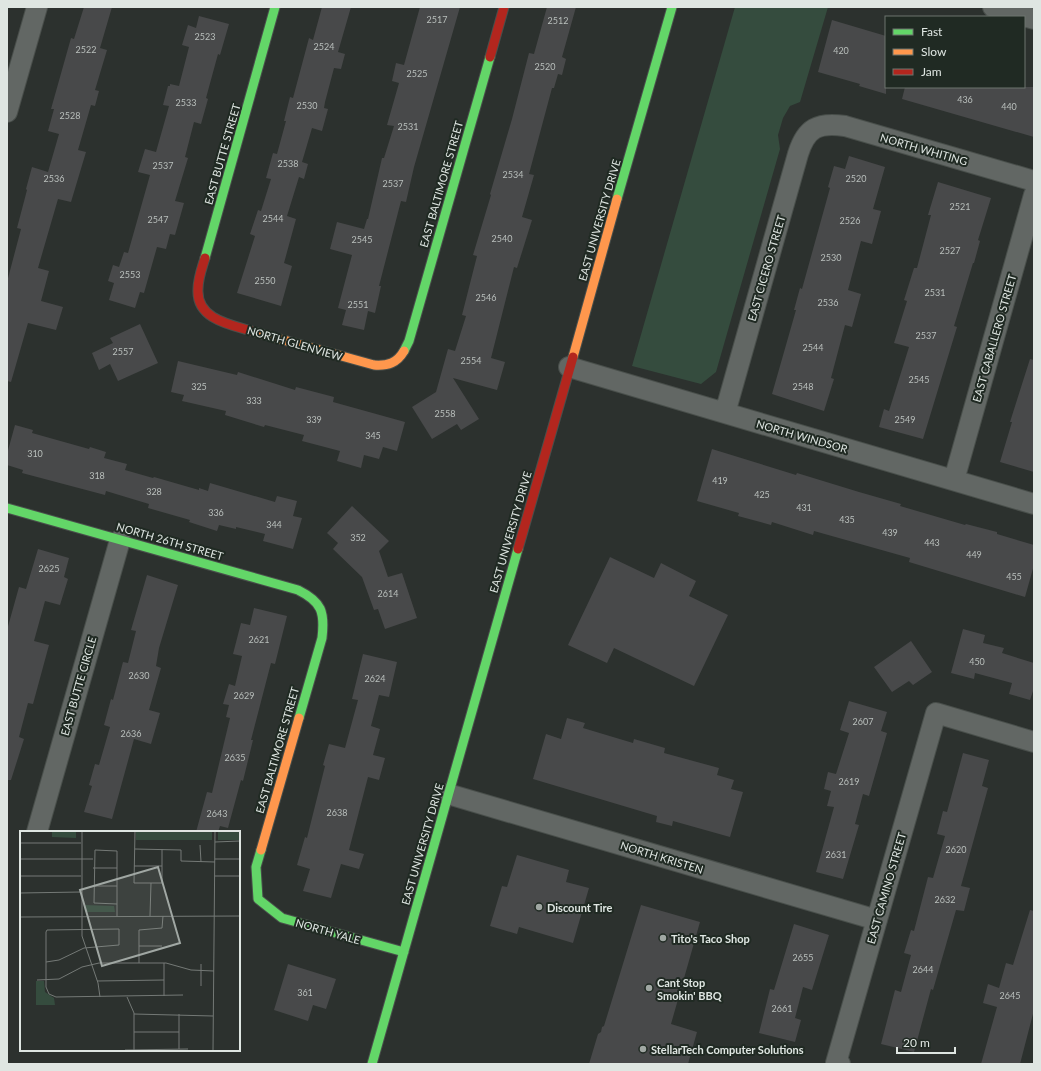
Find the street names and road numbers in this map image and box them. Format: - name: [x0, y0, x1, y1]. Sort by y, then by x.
- street label: EAST BUTTE STREET: [201, 101, 243, 206]
- street label: EAST BALTIMORE STREET: [417, 119, 465, 249]
- street label: NORTH WHITING: [879, 130, 969, 168]
- street label: EAST UNIVERSITY DRIVE: [575, 158, 623, 282]
- street label: EAST CICERO STREET: [745, 213, 788, 323]
- street label: EAST CABALLERO STREET: [969, 272, 1019, 404]
- street label: NORTH GLENVIEW: [246, 323, 345, 363]
- street label: NORTH WINDSOR: [755, 417, 849, 455]
- street label: EAST UNIVERSITY DRIVE: [486, 470, 534, 594]
- street label: NORTH 26TH STREET: [115, 520, 225, 563]
- street label: EAST BUTTE CIRCLE: [58, 635, 98, 737]
- street label: EAST BALTIMORE STREET: [253, 685, 301, 815]
- street label: EAST UNIVERSITY DRIVE: [398, 782, 446, 906]
- street label: EAST CAMINO STREET: [864, 830, 908, 945]
- street label: NORTH KRISTEN: [619, 838, 705, 876]
- street label: NORTH YALE: [294, 916, 362, 946]

